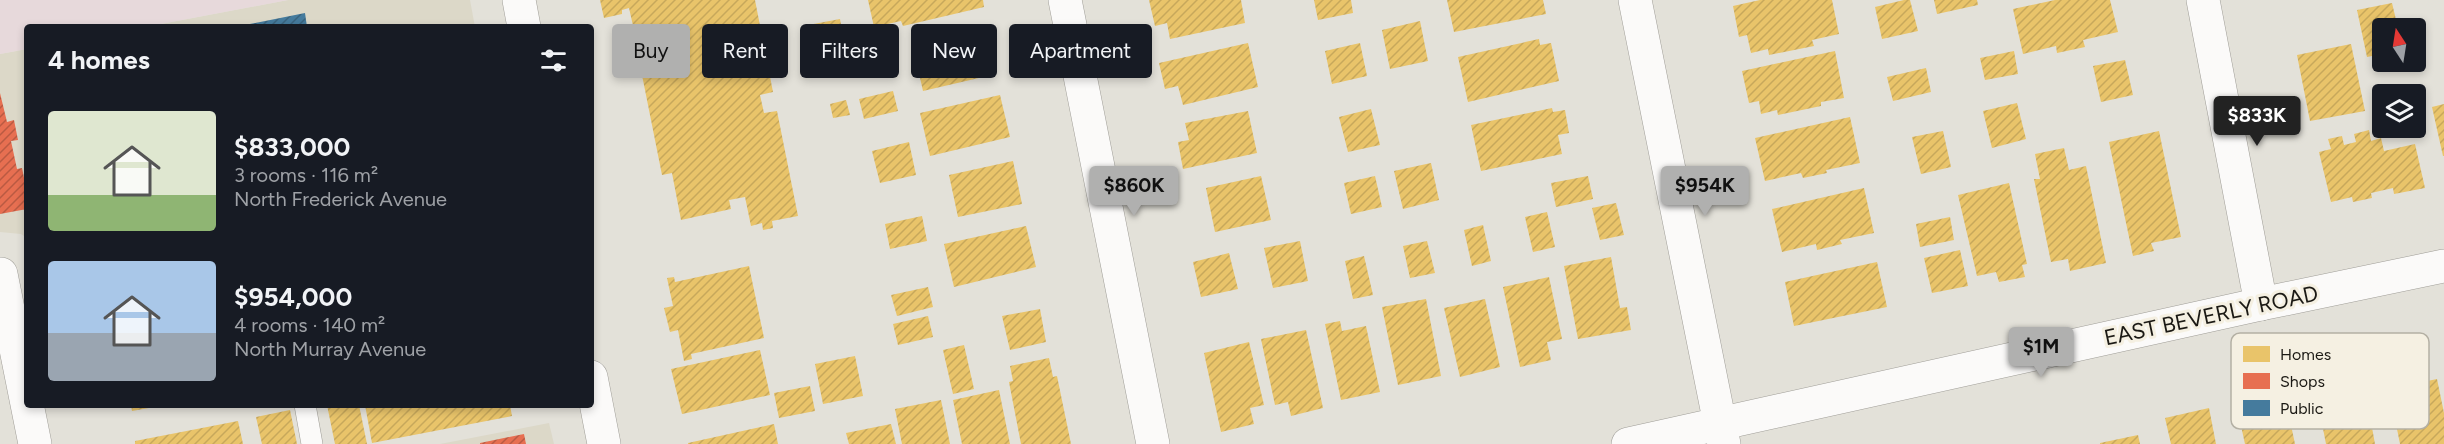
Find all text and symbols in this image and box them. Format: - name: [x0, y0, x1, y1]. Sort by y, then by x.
- north arrow: [2372, 18, 2426, 72]
- map controls: [2372, 18, 2426, 138]
- chip: Buy: [612, 24, 690, 78]
- chip: Rent: [702, 24, 788, 78]
- chip: Filters: [800, 24, 899, 78]
- chip: New: [911, 24, 997, 78]
- chip: Apartment: [1009, 24, 1152, 78]
- text: 4 homes: [48, 44, 150, 76]
- icon: filters: [537, 44, 570, 77]
- button: layers: [2372, 84, 2426, 138]
- pin: $833K: [2215, 96, 2299, 147]
- text: $833K: [2228, 103, 2286, 127]
- text: $833,000: [234, 131, 350, 163]
- icon: home: [96, 135, 168, 207]
- text: 3 rooms · 116 m²: [234, 163, 378, 187]
- pin: $860K: [1092, 166, 1176, 217]
- pin: $954K: [1663, 166, 1747, 217]
- text: $860K: [1103, 173, 1165, 197]
- text: $954K: [1675, 173, 1735, 197]
- text: North Frederick Avenue: [234, 187, 447, 211]
- street label: EAST BEVERLY ROAD: [2102, 280, 2321, 351]
- text: $954,000: [234, 281, 352, 313]
- icon: home: [96, 285, 168, 357]
- text: 4 rooms · 140 m²: [234, 313, 385, 337]
- pin: $1M: [2012, 327, 2070, 378]
- legend: [2231, 333, 2429, 429]
- text: $1M: [2023, 334, 2059, 358]
- text: North Murray Avenue: [234, 337, 426, 361]
- text: Homes: [2280, 345, 2331, 364]
- text: Shops: [2280, 372, 2325, 391]
- text: Public: [2280, 399, 2324, 418]

